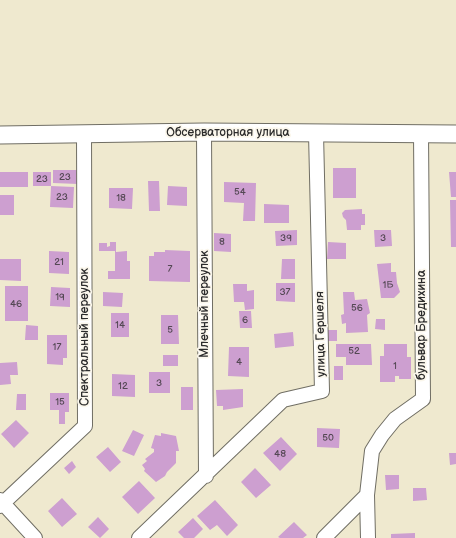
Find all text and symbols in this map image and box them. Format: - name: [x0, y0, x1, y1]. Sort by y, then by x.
- street label: Обсерваторная улица: [166, 126, 290, 140]
- house number: 23: [59, 171, 71, 183]
- house number: 23: [36, 173, 48, 185]
- house number: 54: [234, 186, 246, 198]
- house number: 23: [56, 191, 68, 203]
- house number: 18: [116, 192, 126, 204]
- house number: 39: [280, 232, 292, 244]
- house number: 3: [380, 232, 386, 244]
- house number: 8: [219, 236, 225, 248]
- street label: Млечный переулок: [198, 250, 212, 358]
- house number: 21: [54, 256, 64, 268]
- house number: 7: [168, 263, 172, 275]
- street label: Спектральный переулок: [78, 268, 92, 406]
- street label: бульвар Бредихина: [415, 270, 429, 380]
- house number: 1Б: [383, 279, 393, 291]
- house number: 37: [279, 286, 291, 298]
- house number: 19: [55, 291, 65, 303]
- street label: улица Гершеля: [313, 291, 329, 377]
- house number: 46: [10, 298, 22, 310]
- house number: 56: [351, 302, 363, 314]
- house number: 6: [242, 314, 248, 326]
- house number: 14: [115, 319, 125, 331]
- house number: 5: [167, 324, 173, 336]
- house number: 17: [53, 341, 61, 353]
- house number: 52: [348, 345, 360, 357]
- house number: 4: [236, 356, 242, 368]
- house number: 1: [393, 360, 397, 372]
- house number: 3: [156, 377, 162, 389]
- house number: 12: [118, 380, 128, 392]
- house number: 15: [55, 396, 65, 408]
- house number: 50: [322, 432, 334, 444]
- house number: 48: [274, 448, 286, 460]

